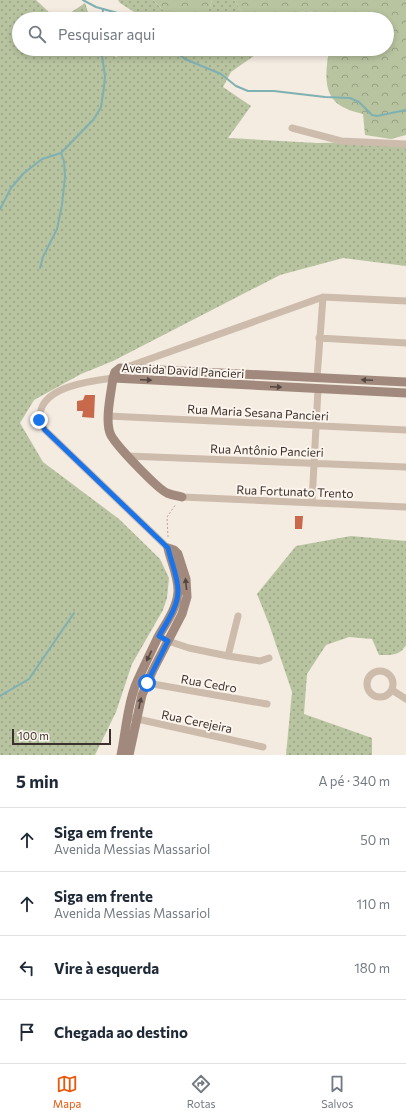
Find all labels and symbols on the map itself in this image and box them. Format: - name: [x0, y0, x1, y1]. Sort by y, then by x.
- street label: Avenida David Pancieri: [121, 360, 245, 380]
- one-way arrow: [140, 377, 153, 383]
- one-way arrow: [361, 377, 373, 384]
- one-way arrow: [270, 383, 282, 390]
- street label: Rua Maria Sesana Pancieri: [187, 401, 329, 423]
- route end: [30, 411, 48, 429]
- street label: Rua Antônio Pancieri: [210, 441, 324, 459]
- street label: Rua Fortunato Trento: [236, 482, 354, 500]
- one-way arrow: [183, 578, 190, 590]
- one-way arrow: [146, 650, 152, 662]
- street label: Rua Cedro: [180, 671, 238, 695]
- route start: [138, 674, 156, 692]
- one-way arrow: [137, 697, 143, 709]
- street label: Rua Cerejeira: [160, 707, 234, 735]
- scale bar: [12, 727, 111, 746]

